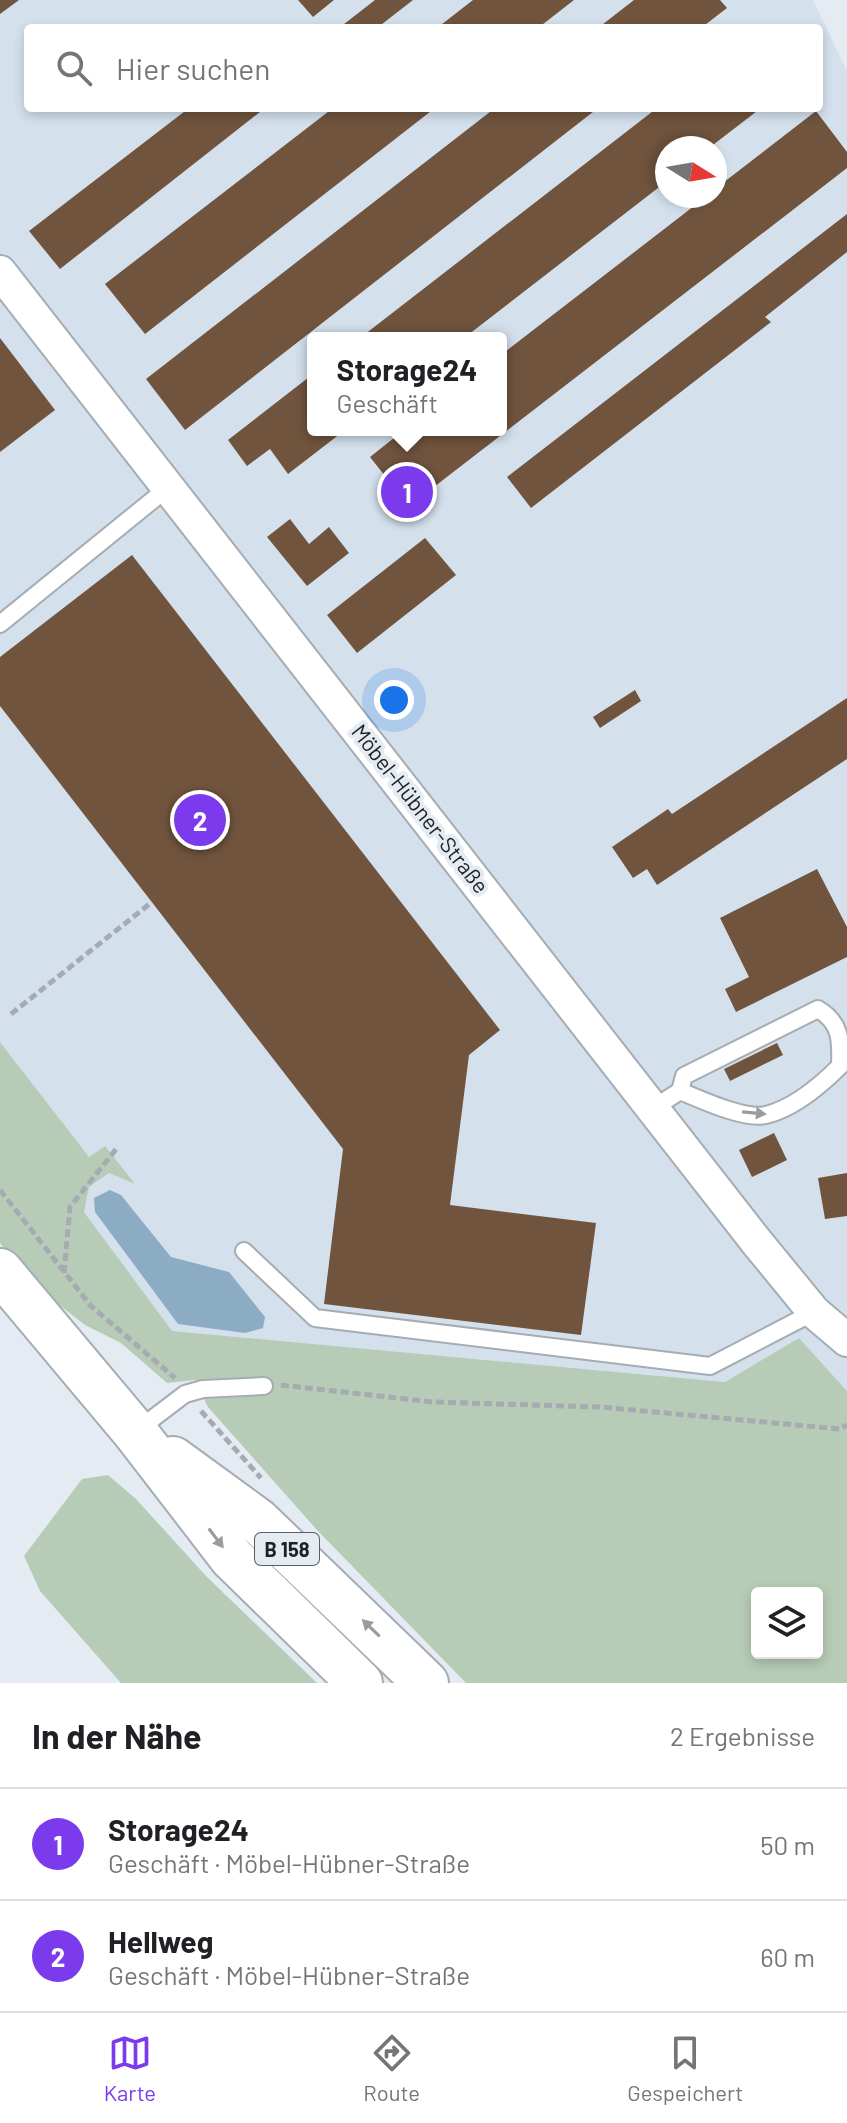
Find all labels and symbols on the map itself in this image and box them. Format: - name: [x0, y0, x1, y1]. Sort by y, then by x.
- north arrow: [655, 136, 727, 208]
- pin: 1: [381, 462, 433, 522]
- your location: [374, 680, 414, 720]
- street label: Möbel-Hübner-Straße: [347, 718, 495, 898]
- pin: 2: [174, 790, 226, 850]
- one-way arrow: [742, 1106, 767, 1119]
- one-way arrow: [208, 1528, 224, 1549]
- road number: B 158: [255, 1533, 319, 1565]
- one-way arrow: [361, 1620, 380, 1638]

